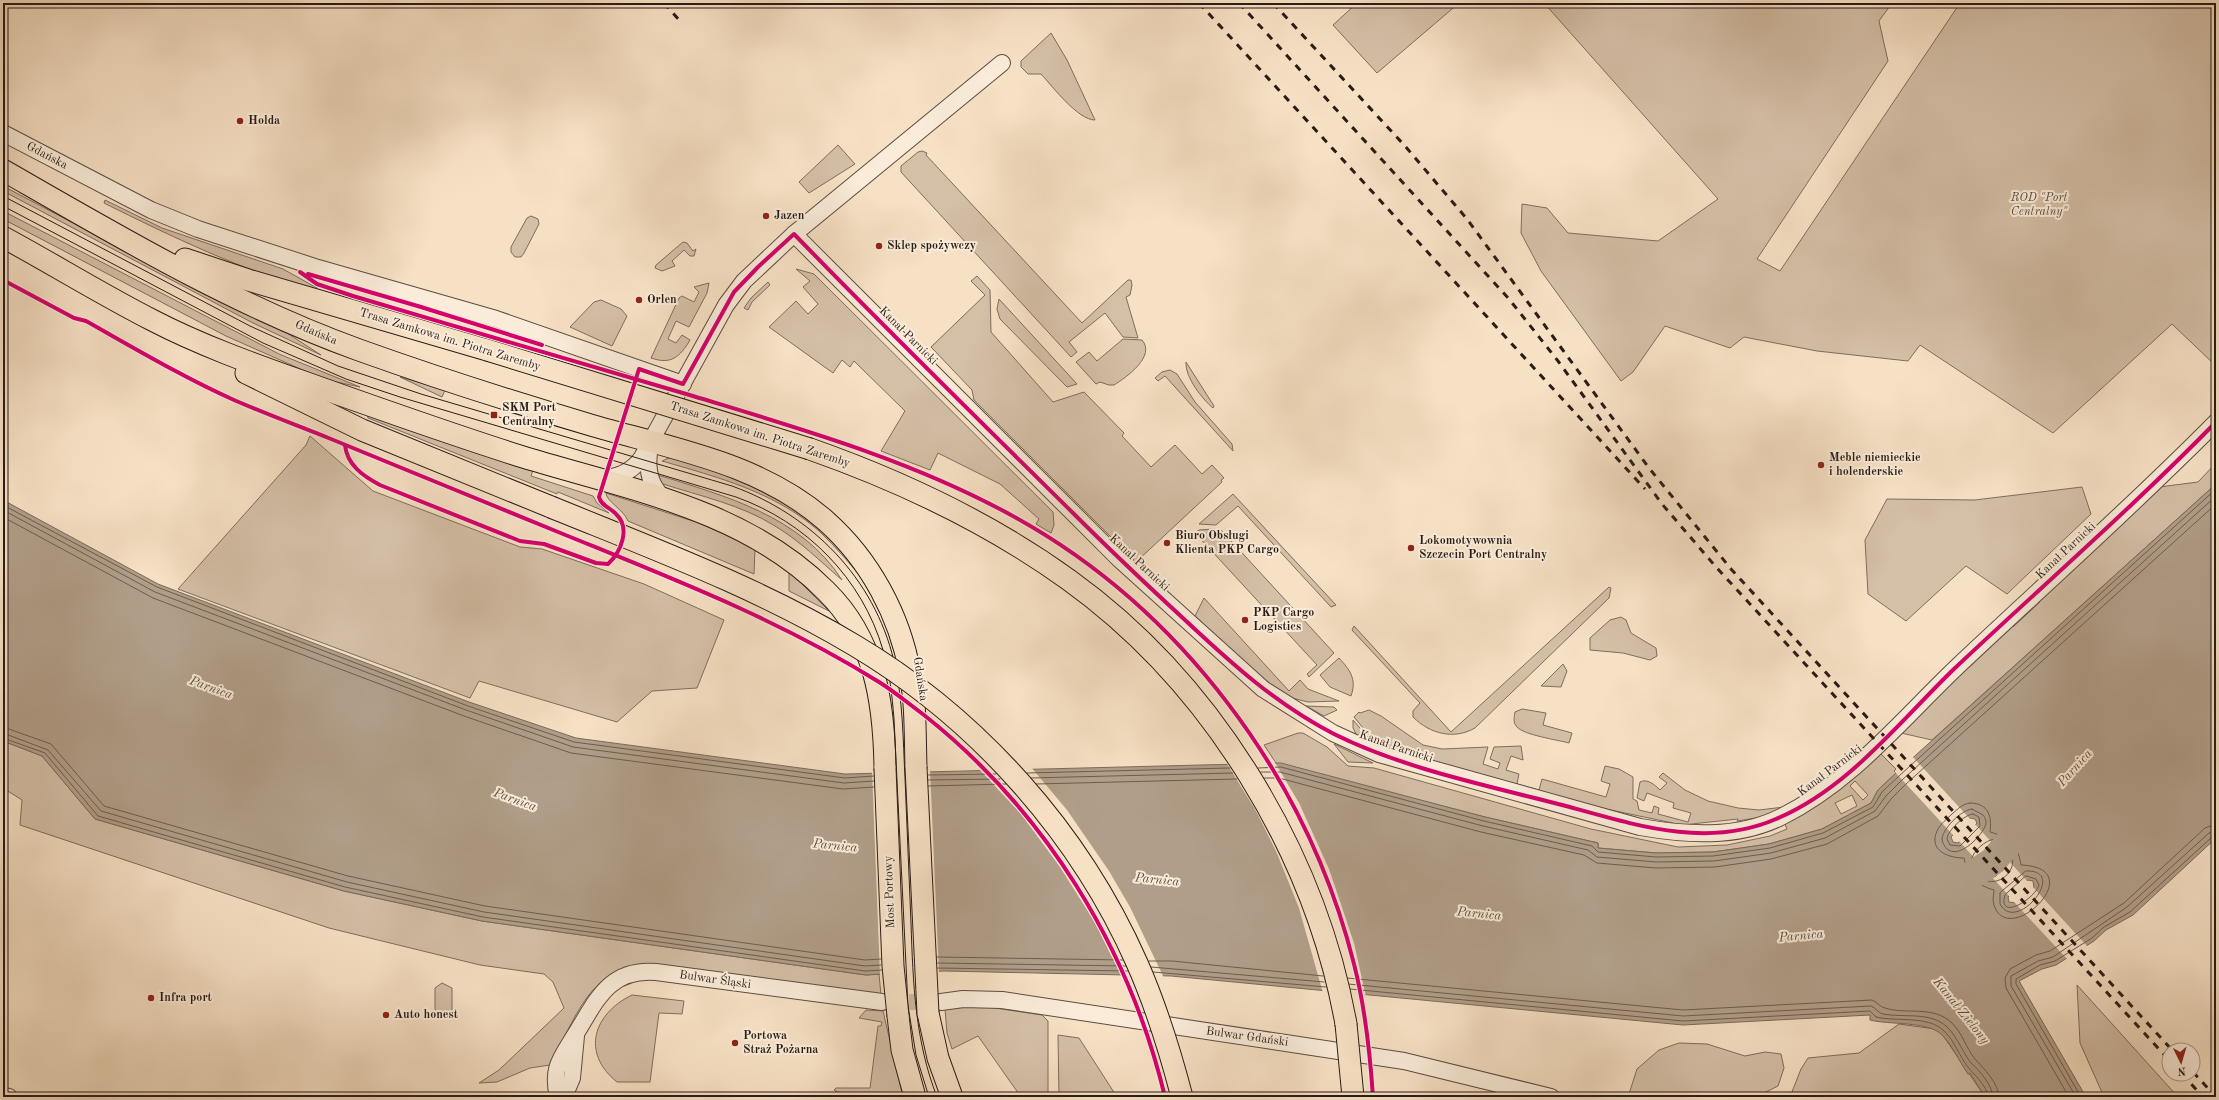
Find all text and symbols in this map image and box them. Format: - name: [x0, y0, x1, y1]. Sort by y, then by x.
- place label: Holda: [248, 115, 280, 127]
- marker: Holda: [235, 116, 245, 126]
- street label: Gdańska: [24, 140, 70, 172]
- park label: ROD "Port Centralny": [2010, 192, 2069, 218]
- place label: Jazen: [774, 210, 805, 222]
- marker: Jazen: [761, 211, 771, 221]
- place label: Sklep spożywczy: [887, 240, 976, 252]
- marker: Sklep spożywczy: [874, 241, 884, 251]
- place label: Orlen: [647, 294, 677, 306]
- marker: Orlen: [634, 295, 644, 305]
- street label: Kanał Parnicki: [877, 305, 939, 367]
- street label: Trasa Zamkowa im. Piotra Zaremby: [358, 307, 543, 374]
- street label: Gdańska: [293, 319, 339, 347]
- street label: Trasa Zamkowa im. Piotra Zaremby: [668, 400, 852, 470]
- place label: SKM Port Centralny: [502, 402, 557, 428]
- marker: SKM Port Centralny: [489, 410, 499, 420]
- place label: Meble niemieckie i holenderskie: [1829, 452, 1921, 478]
- marker: Meble niemieckie i holenderskie: [1816, 460, 1826, 470]
- street label: Kanał Parnicki: [2034, 520, 2098, 582]
- place label: Biuro Obsługi Klienta PKP Cargo: [1175, 530, 1279, 556]
- street label: Kanał Parnicki: [1107, 532, 1171, 594]
- place label: Lokomotywownia Szczecin Port Centralny: [1419, 535, 1547, 561]
- marker: Biuro Obsługi Klienta PKP Cargo: [1162, 538, 1172, 548]
- marker: Lokomotywownia Szczecin Port Centralny: [1406, 543, 1416, 553]
- place label: PKP Cargo Logistics: [1253, 607, 1314, 633]
- marker: PKP Cargo Logistics: [1240, 615, 1250, 625]
- street label: Gdańska: [911, 656, 929, 702]
- water label: Parnica: [187, 674, 234, 702]
- street label: Kanał Parnicki: [1358, 729, 1434, 765]
- street label: Kanał Parnicki: [1796, 743, 1864, 799]
- water label: Parnica: [2055, 747, 2095, 790]
- water label: Parnica: [491, 786, 538, 814]
- water label: Parnica: [811, 837, 858, 855]
- street label: Most Portowy: [883, 855, 897, 929]
- water label: Parnica: [1133, 871, 1180, 889]
- water label: Parnica: [1455, 905, 1502, 923]
- water label: Parnica: [1777, 928, 1824, 945]
- street label: Bulwar Śląski: [678, 965, 752, 991]
- water label: Kanał Zielony: [1930, 975, 1992, 1047]
- place label: Infra port: [159, 992, 213, 1004]
- marker: Infra port: [146, 993, 156, 1003]
- place label: Auto honest: [394, 1009, 459, 1021]
- marker: Auto honest: [381, 1010, 391, 1020]
- street label: Bulwar Gdański: [1205, 1025, 1289, 1049]
- place label: Portowa Straż Pożarna: [743, 1030, 818, 1056]
- marker: Portowa Straż Pożarna: [730, 1038, 740, 1048]
- north arrow: [2161, 1042, 2201, 1082]
- text: N: [2176, 1065, 2186, 1076]

